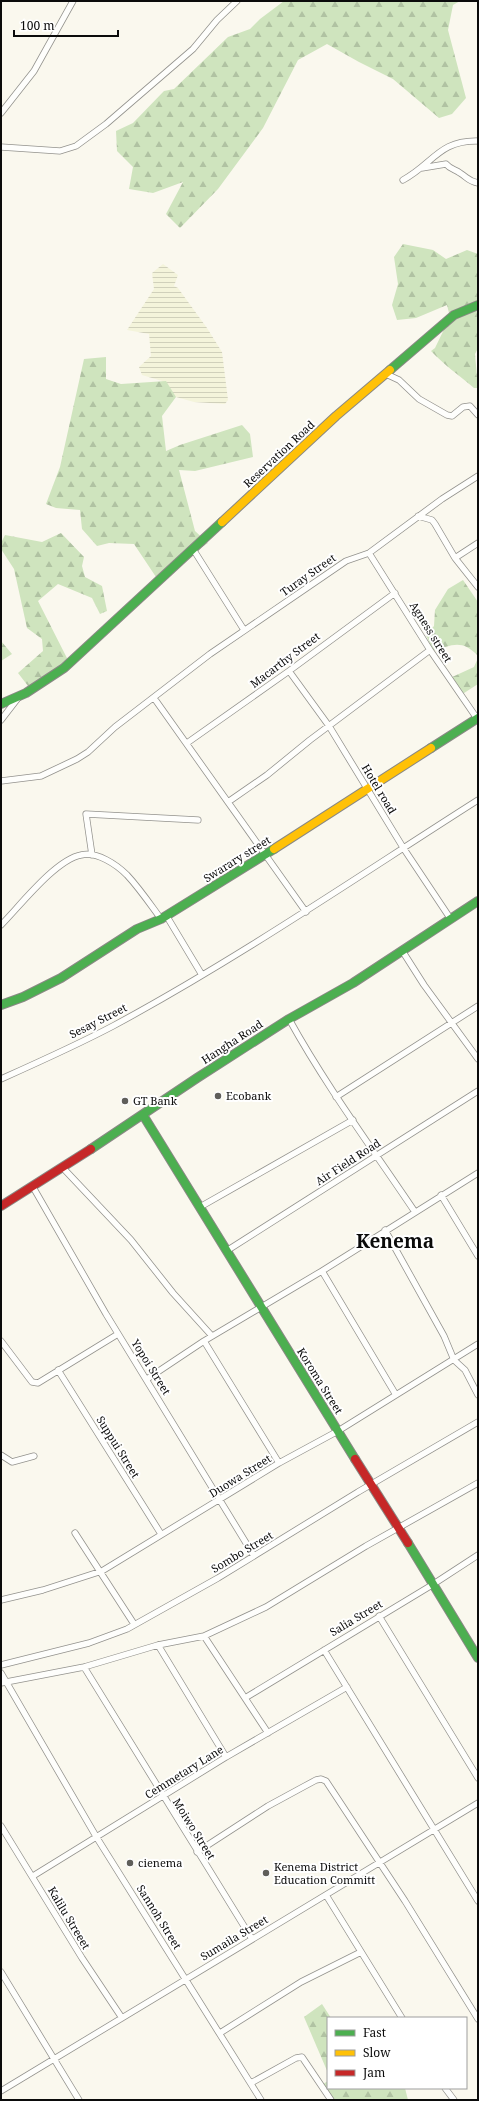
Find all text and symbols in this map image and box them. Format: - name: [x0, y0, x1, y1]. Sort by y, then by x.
- scale bar: [14, 12, 118, 38]
- text: 100 m: [20, 17, 55, 34]
- street label: Reservation Road: [240, 417, 318, 490]
- street label: Turay Street: [277, 550, 339, 599]
- street label: Agness street: [407, 599, 456, 665]
- street label: Macarthy Street: [247, 628, 323, 691]
- street label: Hotel road: [359, 761, 400, 817]
- street label: Swarary street: [200, 832, 273, 885]
- street label: Sesay Street: [66, 1000, 129, 1041]
- street label: Hangha Road: [198, 1016, 266, 1067]
- place label: Ecobank: [226, 1088, 272, 1103]
- marker: Ecobank: [213, 1091, 223, 1101]
- place label: GT Bank: [133, 1093, 178, 1108]
- marker: GT Bank: [120, 1096, 130, 1106]
- street label: Air Field Road: [312, 1135, 383, 1188]
- district label: Kenema: [356, 1228, 434, 1254]
- street label: Yopoi Street: [128, 1335, 174, 1397]
- street label: Koroma Street: [294, 1345, 347, 1417]
- street label: Suppui Street: [93, 1413, 144, 1481]
- street label: Duowa Street: [206, 1450, 274, 1501]
- street label: Sombo Street: [208, 1527, 275, 1576]
- street label: Salia Street: [327, 1596, 385, 1639]
- street label: Cemmetary Lane: [142, 1741, 226, 1802]
- street label: Moiwo Street: [170, 1795, 219, 1862]
- place label: cienema: [138, 1855, 182, 1870]
- marker: cienema: [125, 1858, 135, 1868]
- place label: Kenema District Education Committ: [274, 1859, 375, 1887]
- marker: Kenema District Education Committ: [261, 1868, 271, 1878]
- street label: Sannoh Street: [134, 1882, 185, 1952]
- street label: Kalilu Streeet: [45, 1884, 94, 1952]
- street label: Sumaila Street: [197, 1911, 270, 1964]
- legend: [327, 2017, 467, 2089]
- text: Fast: [363, 2024, 386, 2041]
- text: Slow: [363, 2044, 391, 2061]
- text: Jam: [362, 2064, 385, 2081]

